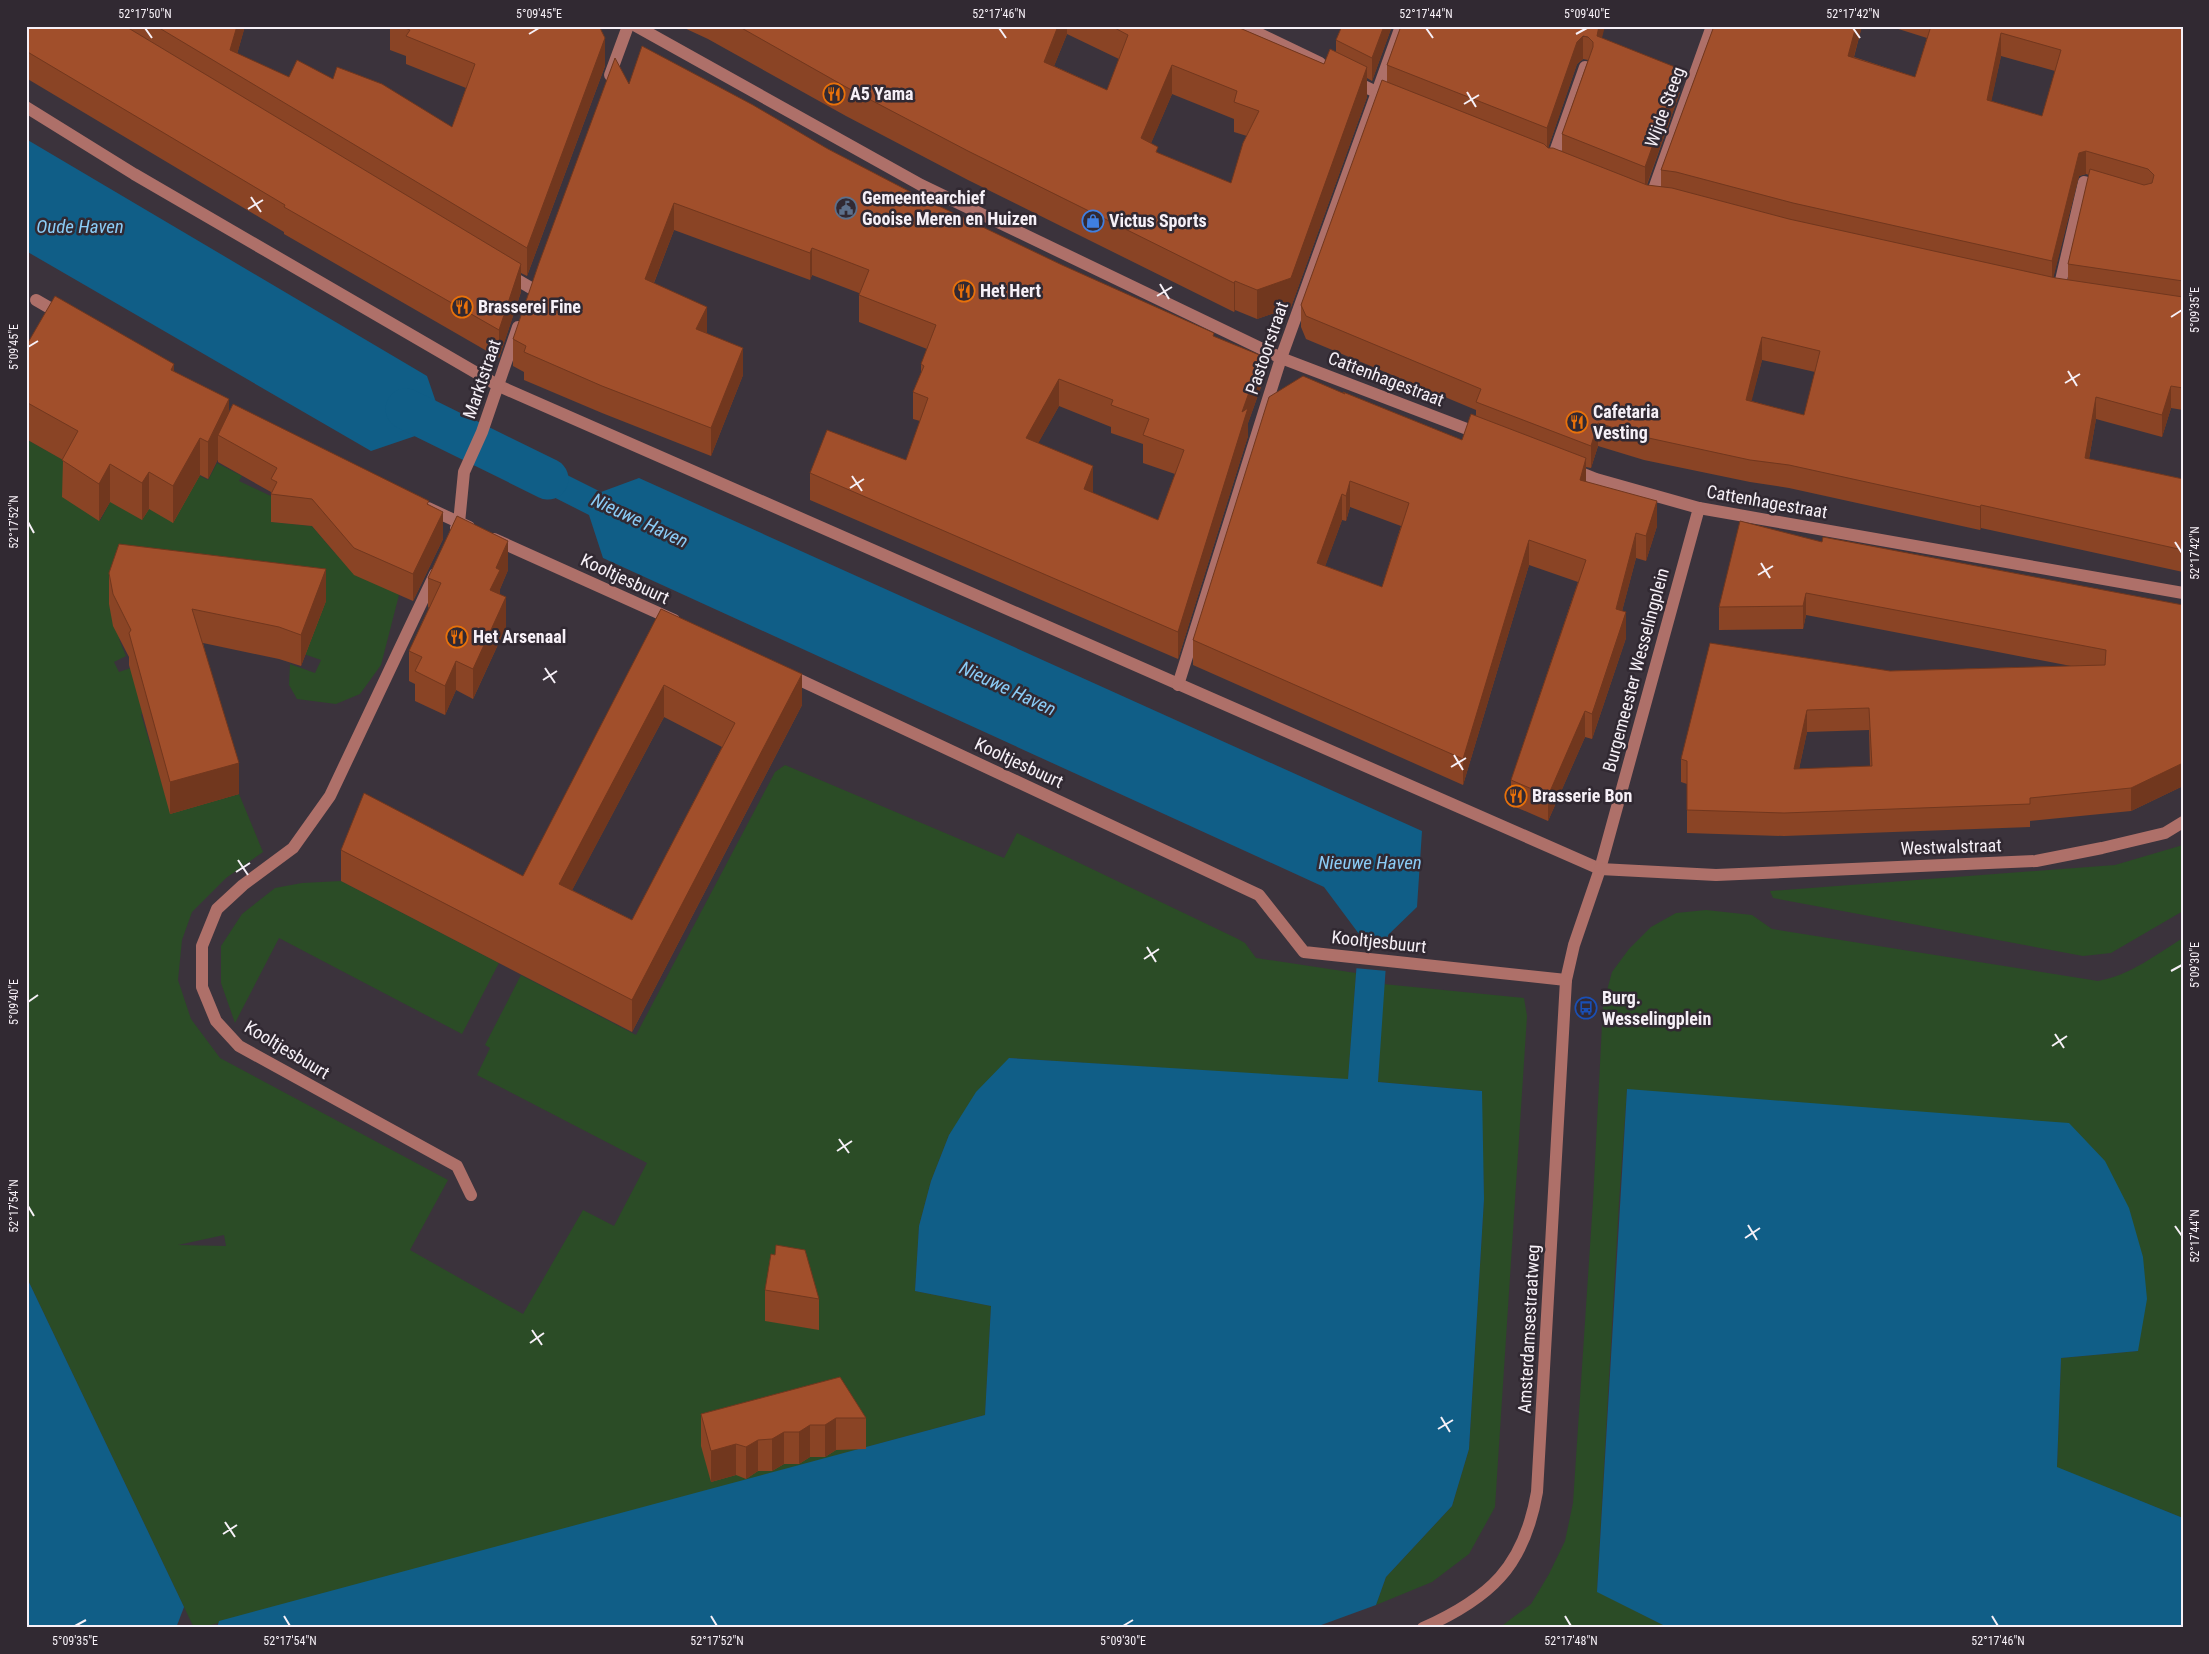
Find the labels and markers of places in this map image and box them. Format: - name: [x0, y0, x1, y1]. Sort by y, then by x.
- restaurant icon: A5 Yama: [822, 82, 846, 106]
- place label: A5 Yama: [850, 83, 914, 104]
- place label: Gemeentearchief Gooise Meren en Huizen: [862, 187, 1037, 229]
- public building icon: Gemeentearchief Gooise Meren en Huizen: [834, 196, 858, 220]
- shop icon: Victus Sports: [1081, 209, 1105, 233]
- place label: Victus Sports: [1109, 210, 1207, 231]
- restaurant icon: Het Hert: [952, 279, 976, 303]
- place label: Het Hert: [980, 280, 1041, 301]
- restaurant icon: Brasserei Fine: [450, 295, 474, 319]
- place label: Brasserei Fine: [478, 296, 581, 317]
- place label: Cafetaria Vesting: [1593, 401, 1659, 443]
- restaurant icon: Cafetaria Vesting: [1565, 410, 1589, 434]
- restaurant icon: Het Arsenaal: [445, 625, 469, 649]
- place label: Het Arsenaal: [473, 626, 566, 647]
- restaurant icon: Brasserie Bon: [1504, 784, 1528, 808]
- place label: Brasserie Bon: [1532, 785, 1632, 806]
- place label: Burg. Wesselingplein: [1602, 987, 1711, 1029]
- bus stop icon: Burg. Wesselingplein: [1574, 996, 1598, 1020]

